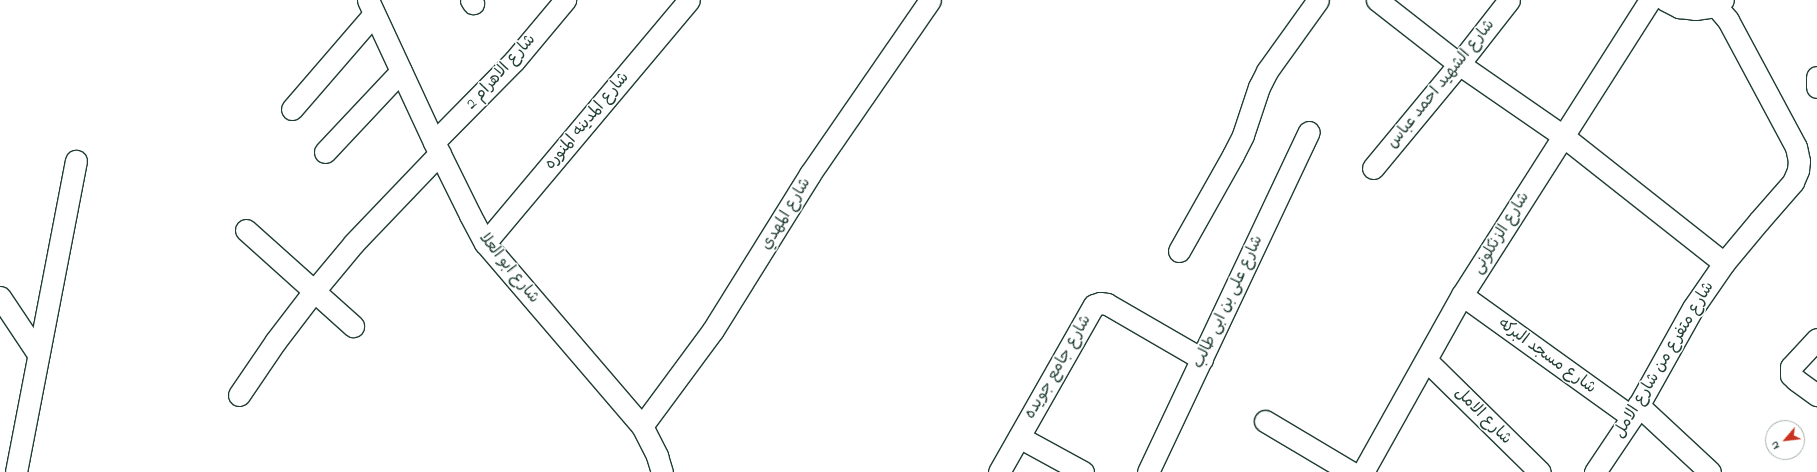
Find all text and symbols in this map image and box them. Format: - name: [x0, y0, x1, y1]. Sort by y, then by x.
- street label: شارع الشهيد احمد عباس: [1383, 16, 1499, 152]
- street label: شارع الاهرام 2: [462, 30, 540, 114]
- street label: شارع المدينه المنوره: [541, 68, 633, 174]
- street label: شارع المهدي: [757, 174, 815, 254]
- street label: شارع الزنكلونى: [1468, 189, 1534, 277]
- street label: شارع ابو العلا: [475, 229, 543, 307]
- street label: شارع على بن ابى طالب: [1189, 232, 1267, 372]
- street label: شارع متفرع من شارع الامل: [1610, 278, 1718, 442]
- street label: شارع جامع جويده: [1020, 312, 1096, 422]
- street label: شارع مسجد البركه: [1494, 314, 1600, 398]
- street label: شارع الامل: [1450, 383, 1516, 449]
- north arrow: [1765, 420, 1805, 460]
- text: N: [1766, 438, 1784, 452]

